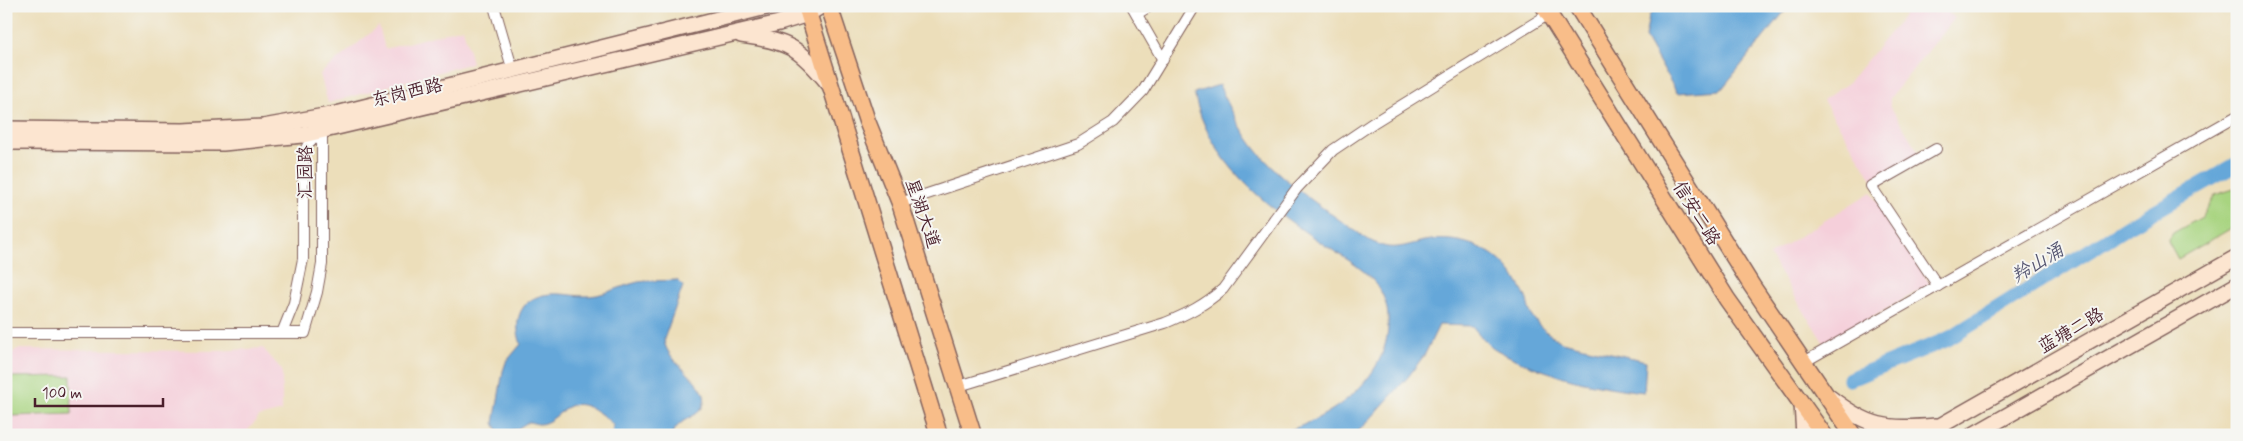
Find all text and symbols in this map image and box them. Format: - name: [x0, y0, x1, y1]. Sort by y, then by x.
- street label: 东岗西路: [369, 73, 445, 113]
- street label: 汇园路: [294, 145, 318, 199]
- street label: 星湖大道: [899, 175, 945, 251]
- street label: 信安二路: [1667, 177, 1725, 250]
- water label: 羚山涌: [2007, 237, 2069, 289]
- street label: 蓝塘二路: [2034, 302, 2109, 359]
- scale bar: [35, 376, 162, 408]
- text: 100 m: [42, 384, 82, 404]

